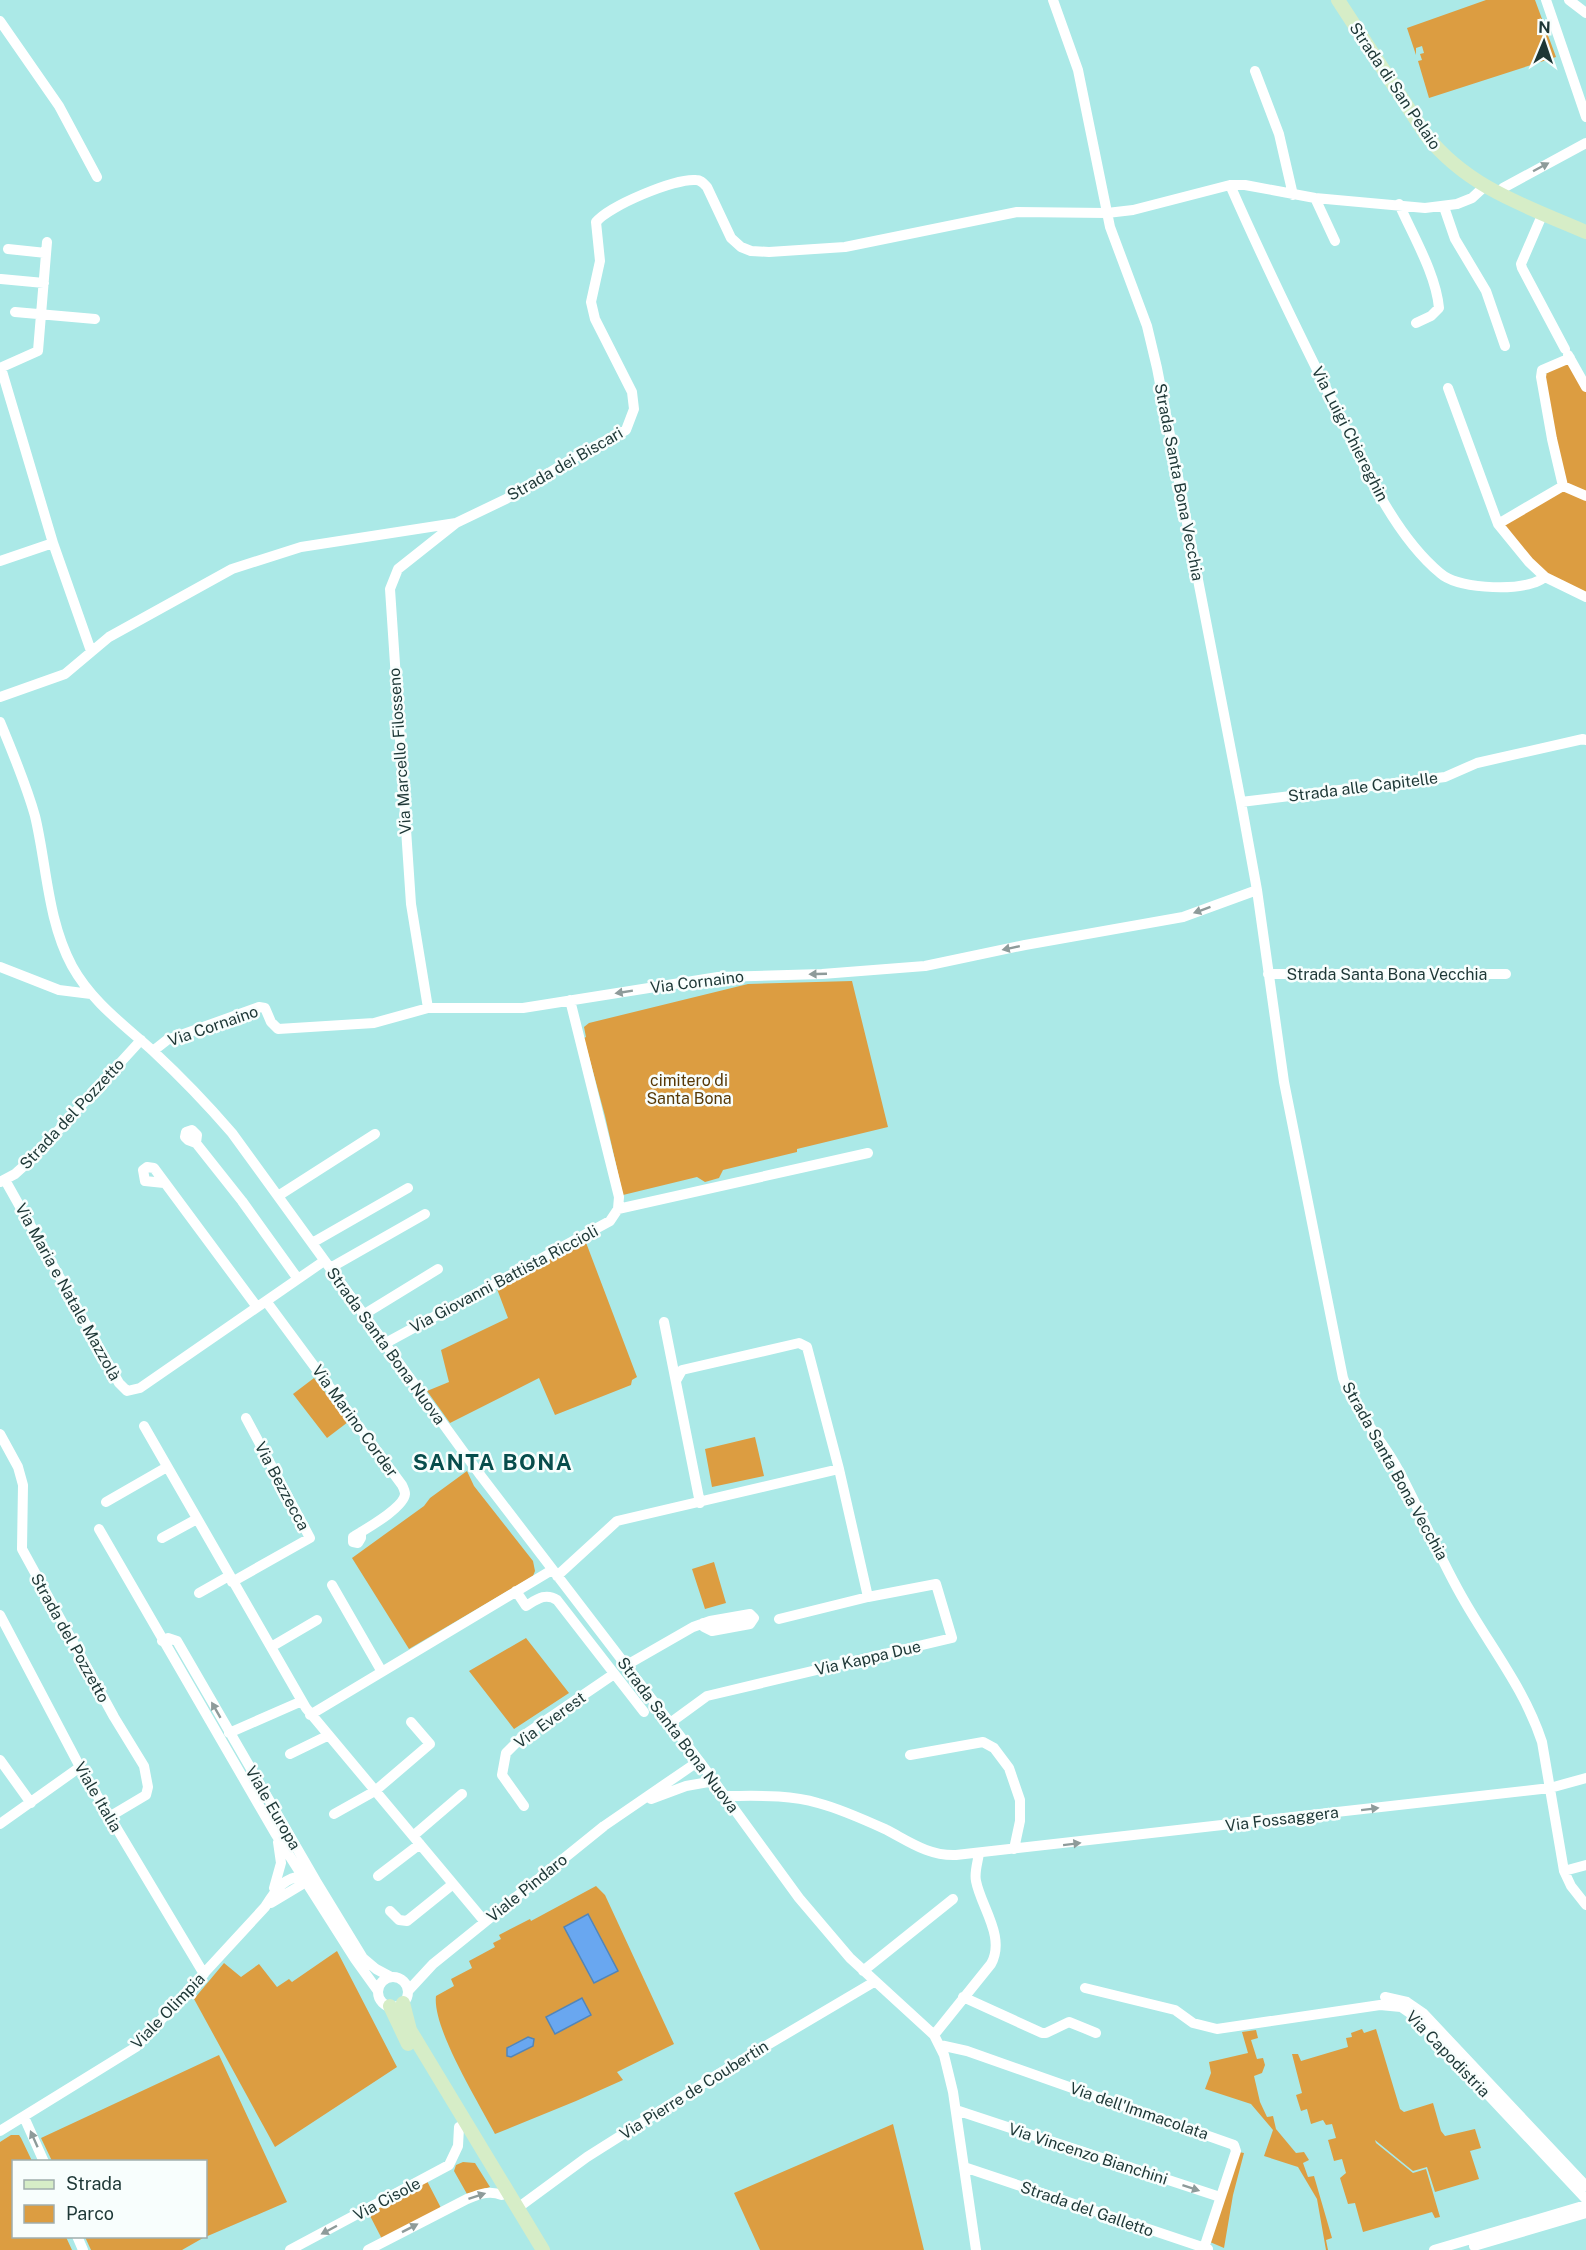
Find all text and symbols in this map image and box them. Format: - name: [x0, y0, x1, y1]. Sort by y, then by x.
- north arrow: [1514, 12, 1574, 72]
- text: N: [1538, 18, 1551, 37]
- street label: Strada di San Pelaio: [1345, 19, 1445, 153]
- one-way arrow: [1533, 162, 1550, 172]
- street label: Via Luigi Chiereghin: [1308, 363, 1392, 505]
- street label: Strada Santa Bona Vecchia: [1151, 382, 1207, 582]
- street label: Strada dei Biscari: [504, 423, 626, 505]
- street label: Via Marcello Filosseno: [385, 667, 415, 835]
- street label: Strada alle Capitelle: [1287, 768, 1439, 806]
- one-way arrow: [1192, 906, 1210, 916]
- one-way arrow: [1001, 944, 1020, 953]
- street label: Strada Santa Bona Vecchia: [1287, 965, 1487, 984]
- street label: Via Cornaino: [649, 967, 745, 997]
- one-way arrow: [808, 969, 827, 978]
- one-way arrow: [614, 987, 633, 996]
- street label: Via Cornaino: [165, 1002, 261, 1050]
- street label: Strada del Pozzetto: [16, 1055, 128, 1173]
- park label: cimitero di Santa Bona: [646, 1071, 732, 1108]
- street label: Via Maria e Natale Mazzolà: [11, 1200, 125, 1384]
- street label: Via Giovanni Battista Riccioli: [407, 1221, 601, 1337]
- street label: Strada Santa Bona Nuova: [323, 1264, 449, 1428]
- street label: Via Marino Corder: [308, 1361, 402, 1481]
- street label: Strada Santa Bona Vecchia: [1338, 1379, 1452, 1563]
- street label: Via Bezzecca: [251, 1438, 313, 1534]
- district label: SANTA BONA: [413, 1449, 573, 1475]
- street label: Strada del Pozzetto: [27, 1570, 113, 1706]
- street label: Via Kappa Due: [813, 1637, 923, 1679]
- street label: Strada Santa Bona Nuova: [613, 1654, 743, 1816]
- street label: Via Everest: [511, 1688, 589, 1752]
- one-way arrow: [211, 1701, 221, 1718]
- street label: Viale Italia: [70, 1759, 126, 1835]
- street label: Viale Europa: [241, 1763, 305, 1853]
- street label: Via Fossaggera: [1224, 1803, 1340, 1835]
- one-way arrow: [1361, 1804, 1380, 1813]
- one-way arrow: [1063, 1839, 1082, 1848]
- street label: Viale Pindaro: [483, 1850, 571, 1926]
- street label: Viale Olimpia: [127, 1969, 209, 2053]
- street label: Via Capodistria: [1402, 2007, 1494, 2101]
- street label: Via Pierre de Coubertin: [616, 2036, 772, 2144]
- street label: Via dell'Immacolata: [1067, 2078, 1211, 2144]
- street label: Via Vincenzo Bianchini: [1006, 2119, 1170, 2189]
- one-way arrow: [29, 2130, 38, 2148]
- legend: [12, 2160, 207, 2238]
- text: Strada: [66, 2173, 122, 2194]
- street label: Via Cisole: [350, 2173, 424, 2225]
- street label: Strada del Galletto: [1018, 2177, 1156, 2241]
- one-way arrow: [1182, 2184, 1200, 2193]
- one-way arrow: [468, 2191, 486, 2200]
- text: Parco: [66, 2203, 114, 2224]
- one-way arrow: [320, 2224, 338, 2234]
- one-way arrow: [402, 2224, 419, 2233]

